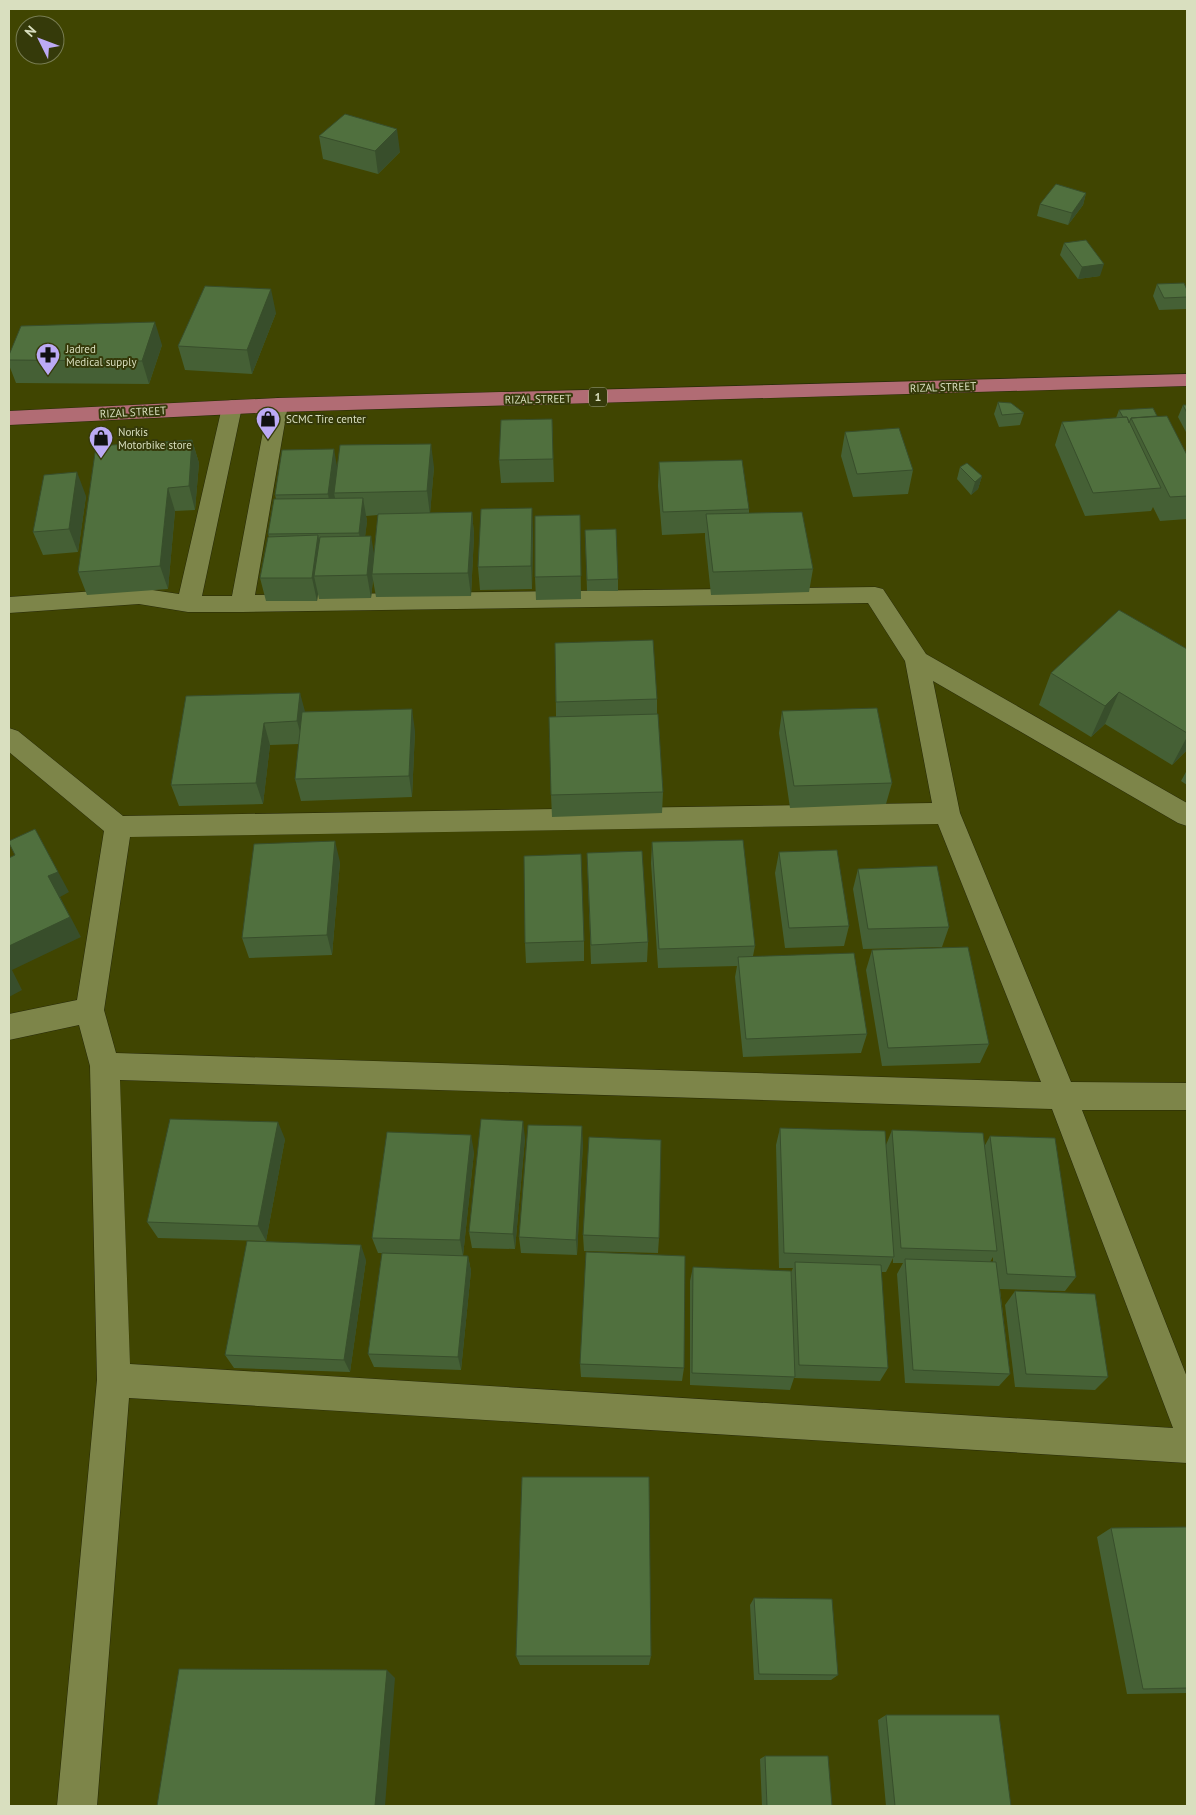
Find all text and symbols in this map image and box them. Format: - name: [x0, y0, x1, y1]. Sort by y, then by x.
- north arrow: [15, 15, 65, 65]
- text: N: [21, 22, 40, 41]
- pharmacy icon: Jadred Medical supply: [35, 342, 61, 376]
- place label: Jadred Medical supply: [65, 342, 137, 369]
- street label: RIZAL STREET: [910, 379, 976, 395]
- road number: 1: [589, 388, 607, 407]
- street label: RIZAL STREET: [505, 391, 571, 407]
- street label: RIZAL STREET: [99, 403, 167, 421]
- shop icon: SCMC Tire center: [255, 406, 281, 440]
- place label: SCMC Tire center: [286, 412, 366, 426]
- shop icon: Norkis Motorbike store: [88, 425, 114, 459]
- place label: Norkis Motorbike store: [118, 425, 192, 452]

